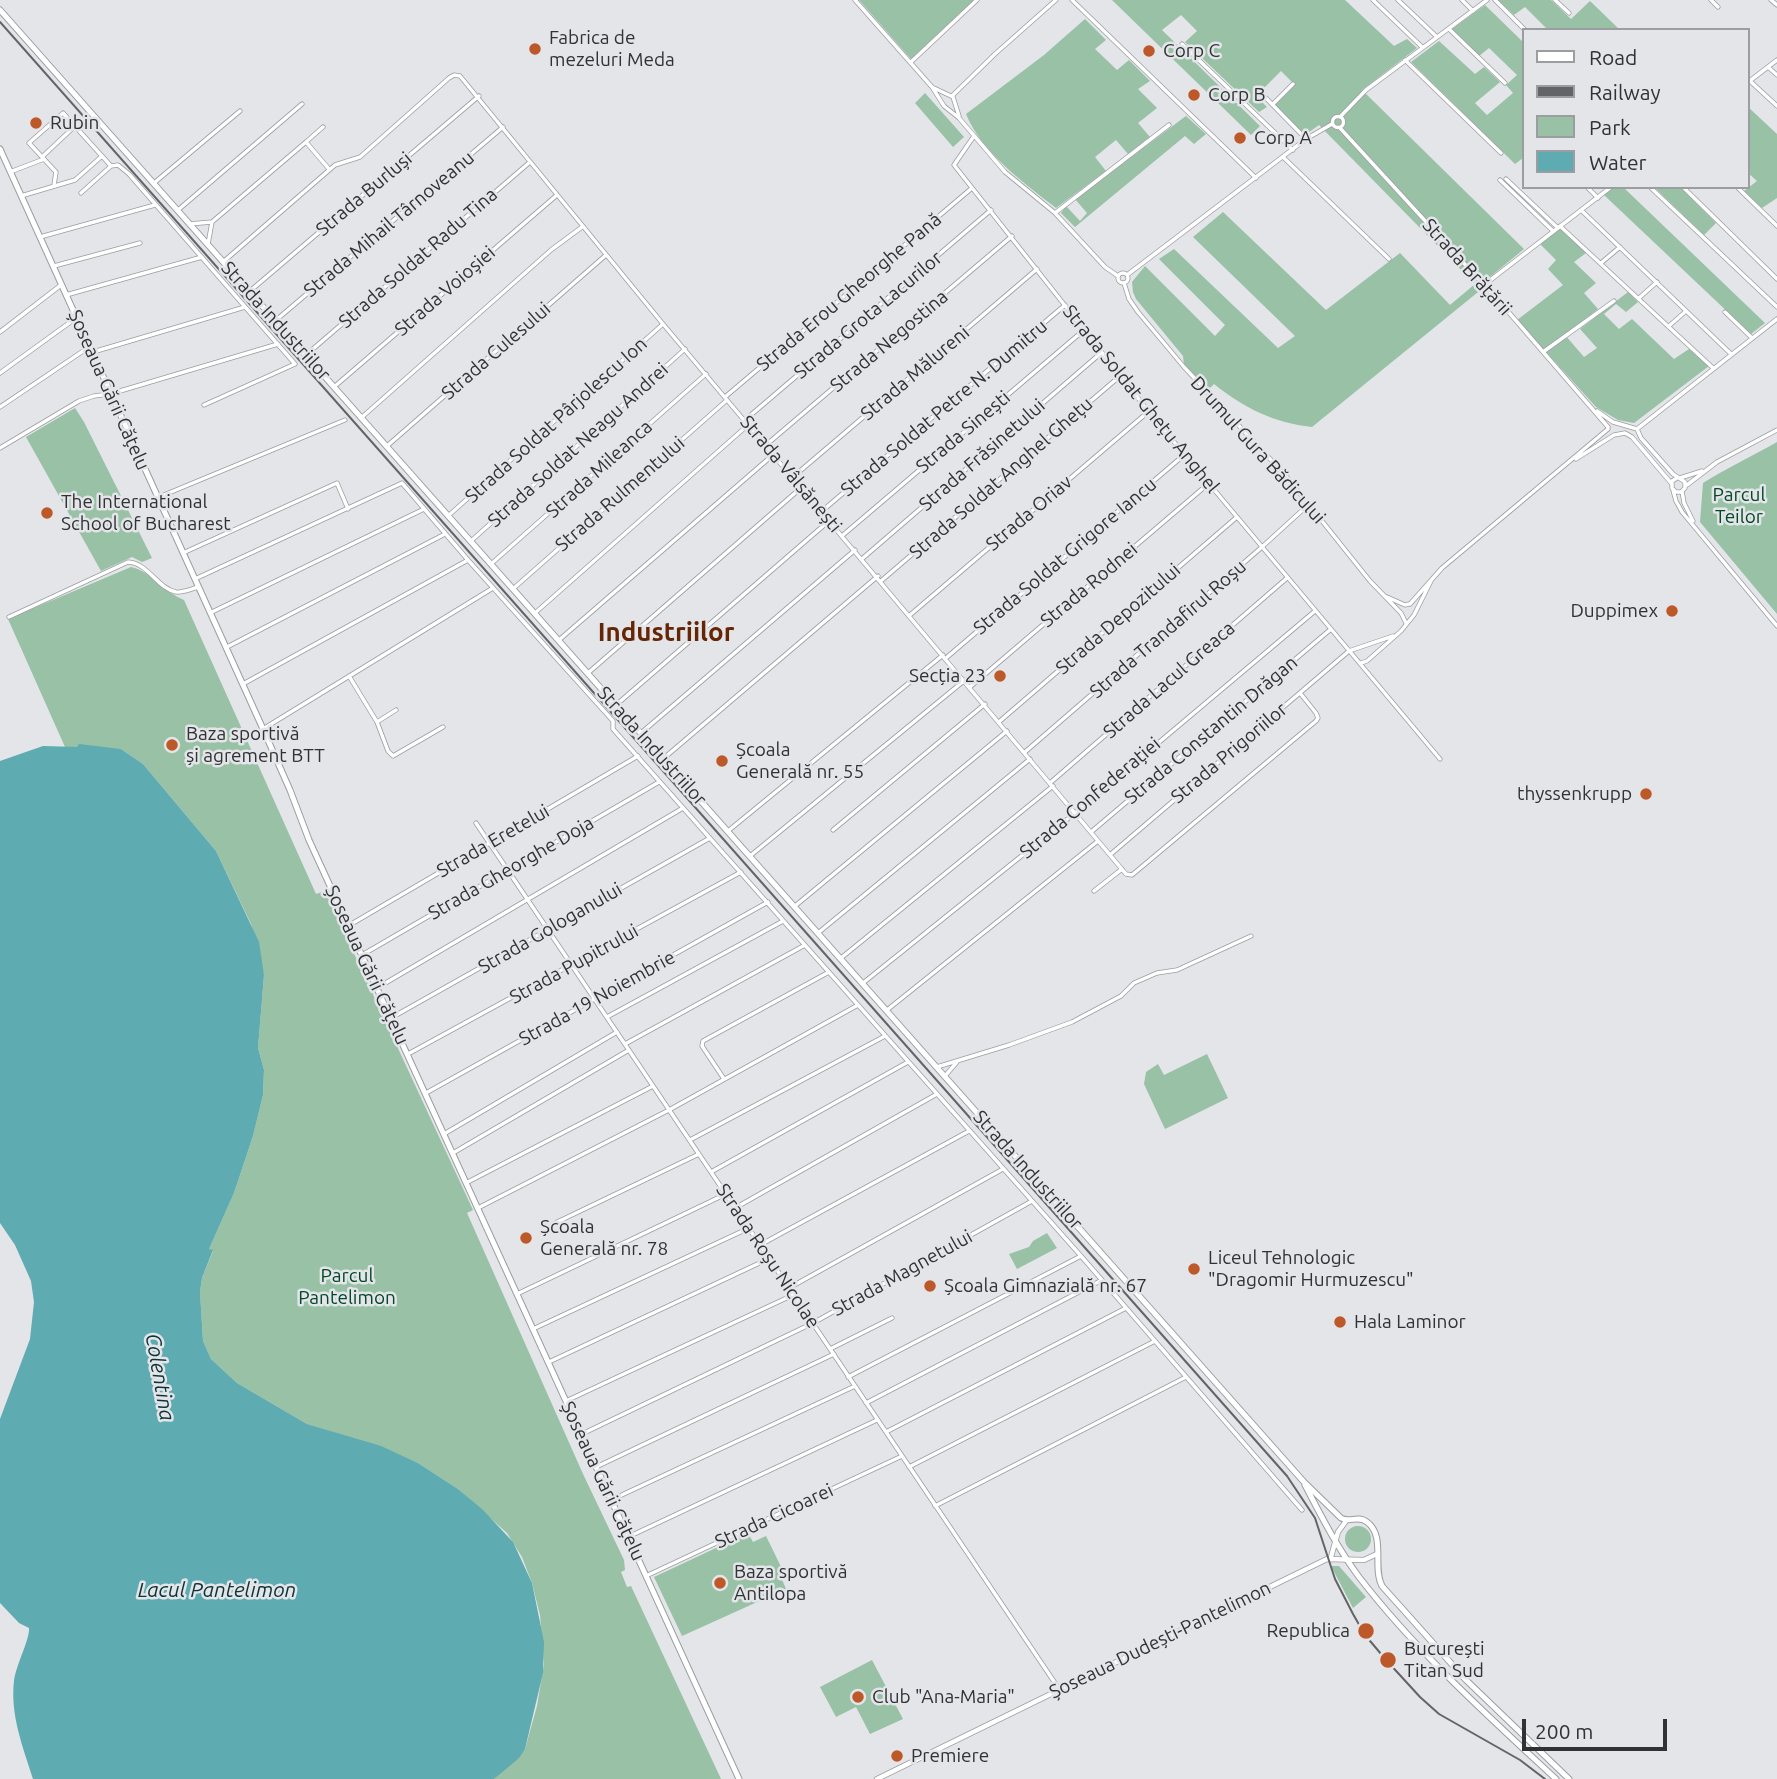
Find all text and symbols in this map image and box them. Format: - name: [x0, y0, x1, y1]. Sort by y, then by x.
- place label: Fabrica de mezeluri Meda: [549, 27, 675, 71]
- legend: [1522, 28, 1749, 189]
- place label: Corp C: [1163, 40, 1220, 62]
- marker: Fabrica de mezeluri Meda: [527, 41, 543, 57]
- marker: Corp C: [1141, 43, 1157, 59]
- text: Road: [1589, 45, 1637, 69]
- text: Railway: [1589, 80, 1661, 104]
- place label: Corp B: [1208, 84, 1265, 106]
- marker: Corp B: [1186, 87, 1202, 103]
- place label: Rubin: [50, 112, 99, 134]
- marker: Rubin: [28, 115, 44, 131]
- text: Park: [1589, 115, 1631, 139]
- place label: Corp A: [1254, 127, 1312, 149]
- marker: Corp A: [1232, 130, 1248, 146]
- street label: Strada Mihail Târnoveanu: [299, 146, 479, 302]
- street label: Strada Burluși: [311, 147, 417, 241]
- text: Water: [1589, 150, 1647, 174]
- street label: Strada Soldat Radu Tina: [334, 183, 502, 333]
- street label: Strada Erou Gheorghe Pană: [752, 208, 946, 376]
- street label: Strada Brățării: [1418, 214, 1516, 320]
- street label: Strada Voioșiei: [390, 241, 500, 341]
- street label: Strada Grota Lacurilor: [789, 246, 947, 384]
- street label: Strada Industriilor: [216, 257, 336, 385]
- street label: Strada Negostina: [826, 285, 952, 397]
- street label: Strada Culesului: [437, 297, 555, 405]
- street label: Strada Soldat Ghețu Anghel: [1058, 300, 1224, 498]
- street label: Șoseaua Gării Cățelu: [63, 306, 155, 474]
- street label: Strada Soldat Petre N. Dumitru: [836, 315, 1052, 501]
- street label: Strada Mălureni: [856, 321, 974, 425]
- street label: Strada Soldat Pârjolescu Ion: [460, 332, 652, 508]
- street label: Strada Soldat Neagu Andrei: [483, 358, 673, 532]
- street label: Drumul Gura Bădicului: [1186, 372, 1330, 528]
- street label: Strada Sinești: [911, 386, 1015, 478]
- street label: Strada Soldat Anghel Ghețu: [905, 392, 1097, 564]
- street label: Strada Frăsinetului: [914, 394, 1050, 516]
- street label: Strada Vâlsănești: [735, 411, 847, 537]
- street label: Strada Mileanca: [541, 415, 657, 523]
- street label: Strada Rulmentului: [551, 432, 689, 556]
- street label: Strada Oriav: [981, 470, 1077, 556]
- street label: Strada Soldat Grigore Iancu: [969, 473, 1161, 639]
- park label: Parcul Teilor: [1713, 484, 1765, 528]
- place label: The International School of Bucharest: [61, 491, 231, 535]
- marker: The International School of Bucharest: [39, 505, 55, 521]
- street label: Strada Rodnei: [1036, 538, 1142, 632]
- street label: Strada Trandafirul Roșu: [1085, 555, 1251, 703]
- street label: Strada Depozitului: [1051, 559, 1185, 679]
- place label: Duppimex: [1570, 600, 1658, 622]
- marker: Duppimex: [1664, 603, 1680, 619]
- district label: Industriilor: [598, 616, 734, 648]
- street label: Strada Lacul Greaca: [1099, 617, 1239, 743]
- street label: Strada Constantin Drăgan: [1120, 651, 1302, 809]
- place label: Secția 23: [909, 665, 986, 687]
- marker: Secția 23: [992, 668, 1008, 684]
- street label: Strada Industriilor: [592, 682, 712, 810]
- street label: Strada Prigoriilor: [1166, 698, 1292, 808]
- place label: Baza sportivă și agrement BTT: [186, 723, 325, 767]
- street label: Strada Confederației: [1015, 732, 1165, 864]
- marker: Baza sportivă și agrement BTT: [164, 737, 180, 753]
- place label: Școala Generală nr. 55: [736, 739, 864, 783]
- marker: Școala Generală nr. 55: [714, 753, 730, 769]
- place label: thyssenkrupp: [1517, 783, 1632, 805]
- marker: thyssenkrupp: [1638, 786, 1654, 802]
- street label: Strada Eretelui: [433, 800, 553, 882]
- street label: Strada Gheorghe Doja: [424, 811, 598, 925]
- street label: Strada Gologanului: [474, 878, 626, 978]
- street label: Șoseaua Gării Cățelu: [320, 882, 414, 1048]
- street label: Strada Pupitrului: [506, 919, 642, 1009]
- street label: Strada 19 Noiembrie: [515, 946, 679, 1050]
- street label: Strada Industriilor: [968, 1106, 1088, 1234]
- street label: Strada Roșu Nicolae: [711, 1179, 825, 1333]
- place label: Școala Generală nr. 78: [540, 1216, 668, 1260]
- street label: Strada Magnetului: [828, 1225, 976, 1321]
- marker: Școala Generală nr. 78: [518, 1230, 534, 1246]
- place label: Liceul Tehnologic "Dragomir Hurmuzescu": [1208, 1247, 1414, 1291]
- marker: Liceul Tehnologic "Dragomir Hurmuzescu": [1186, 1261, 1202, 1277]
- park label: Parcul Pantelimon: [298, 1265, 396, 1309]
- place label: Școala Gimnazială nr. 67: [944, 1275, 1147, 1297]
- marker: Școala Gimnazială nr. 67: [922, 1278, 938, 1294]
- place label: Hala Laminor: [1354, 1311, 1466, 1333]
- marker: Hala Laminor: [1332, 1314, 1348, 1330]
- water label: Colentina: [140, 1331, 180, 1423]
- street label: Șoseaua Gării Cățelu: [556, 1398, 650, 1564]
- street label: Strada Cicoarei: [711, 1479, 837, 1553]
- place label: Baza sportivă Antilopa: [734, 1561, 847, 1605]
- marker: Baza sportivă Antilopa: [712, 1575, 728, 1591]
- street label: Șoseaua Dudești-Pantelimon: [1045, 1576, 1275, 1704]
- water label: Lacul Pantelimon: [138, 1577, 296, 1603]
- place label: Republica: [1266, 1620, 1350, 1642]
- marker: Republica: [1356, 1621, 1376, 1641]
- place label: București Titan Sud: [1404, 1638, 1485, 1682]
- marker: București Titan Sud: [1378, 1650, 1398, 1670]
- place label: Club "Ana-Maria": [872, 1686, 1015, 1708]
- marker: Club "Ana-Maria": [850, 1689, 866, 1705]
- scale bar: [1525, 1706, 1670, 1750]
- text: 200 m: [1535, 1719, 1593, 1743]
- place label: Premiere: [911, 1745, 989, 1767]
- marker: Premiere: [889, 1748, 905, 1764]

